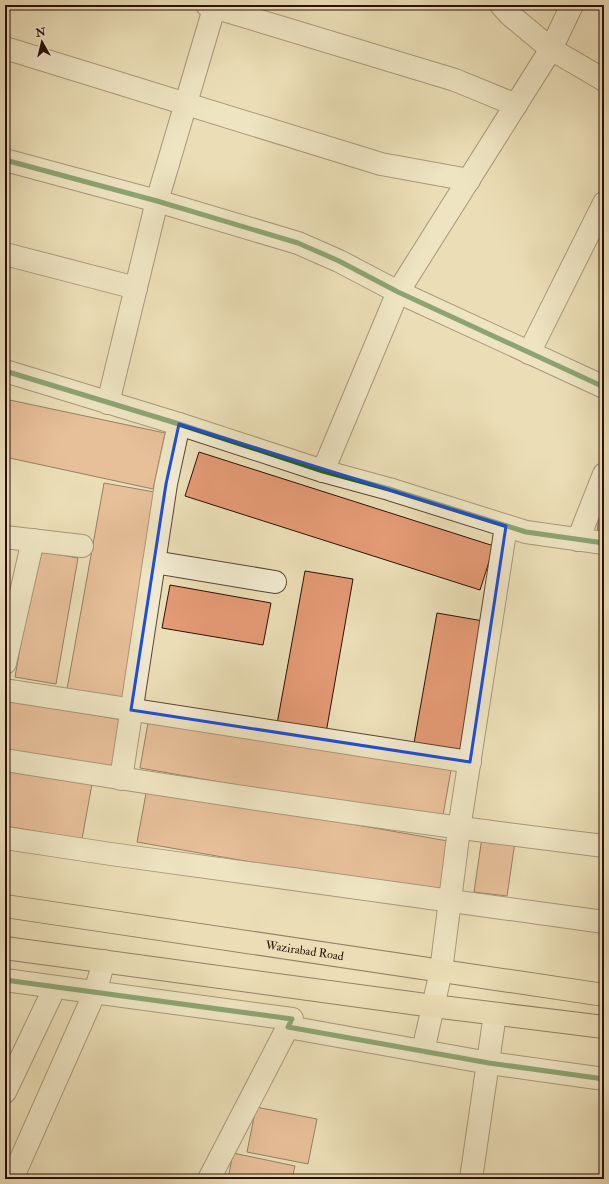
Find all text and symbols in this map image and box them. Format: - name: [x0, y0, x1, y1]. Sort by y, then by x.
- north arrow: [22, 22, 62, 62]
- text: N: [34, 25, 48, 40]
- street label: Wazirabad Road: [264, 938, 345, 964]

